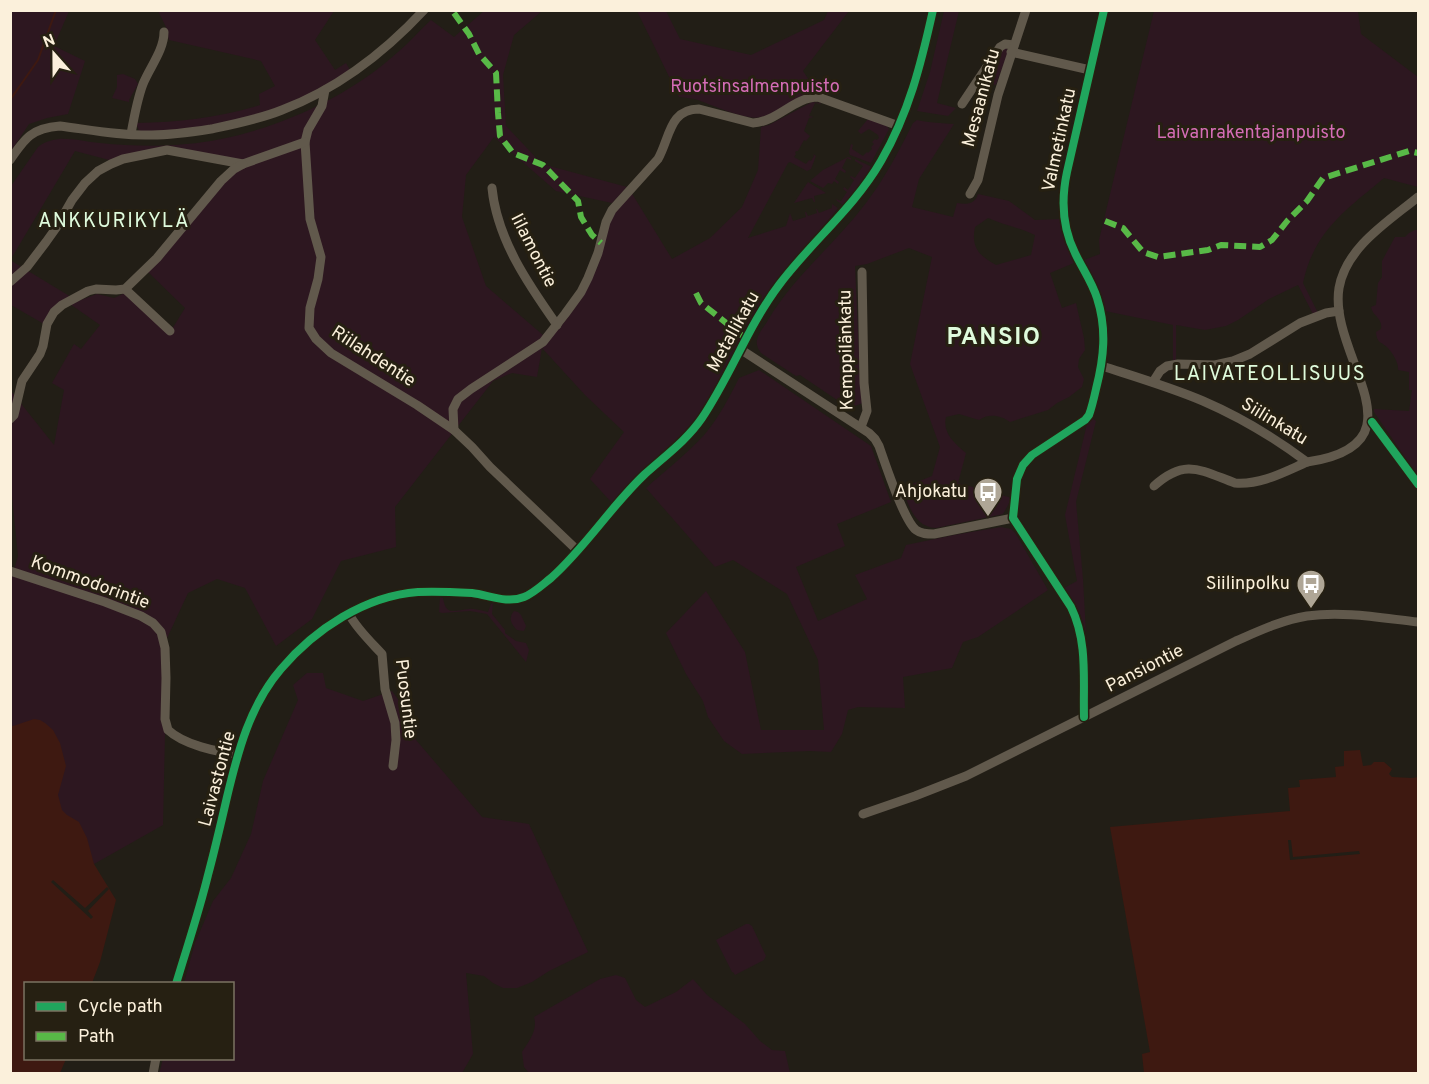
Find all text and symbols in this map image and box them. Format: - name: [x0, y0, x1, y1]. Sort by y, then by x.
- north arrow: [24, 24, 84, 84]
- text: N: [40, 30, 58, 53]
- street label: Mesaanikatu: [958, 46, 1006, 150]
- park label: Ruotsinsalmenpuisto: [670, 76, 840, 99]
- street label: Valmetinkatu: [1038, 86, 1082, 194]
- park label: Laivanrakentajanpuisto: [1157, 122, 1345, 145]
- district label: ANKKURIKYLÄ: [38, 208, 190, 235]
- street label: Iilamontie: [505, 210, 561, 292]
- street label: Metallikatu: [702, 288, 766, 376]
- street label: Kemppilänkatu: [834, 289, 860, 411]
- street label: Riilahdentie: [326, 321, 420, 393]
- district label: PANSIO: [946, 323, 1042, 353]
- district label: LAIVATEOLLISUUS: [1174, 362, 1366, 388]
- street label: Siilinkatu: [1236, 393, 1312, 451]
- bus stop icon: Ahjokatu: [972, 476, 1004, 518]
- place label: Ahjokatu: [895, 481, 967, 504]
- street label: Kommodorintie: [27, 551, 153, 615]
- bus stop icon: Siilinpolku: [1295, 568, 1327, 610]
- place label: Siilinpolku: [1206, 573, 1290, 596]
- street label: Pansiontie: [1102, 640, 1188, 698]
- street label: Puosuntie: [389, 658, 421, 740]
- street label: Laivastontie: [194, 729, 242, 829]
- legend: [24, 982, 234, 1060]
- text: Cycle path: [78, 996, 163, 1019]
- text: Path: [78, 1026, 115, 1049]

